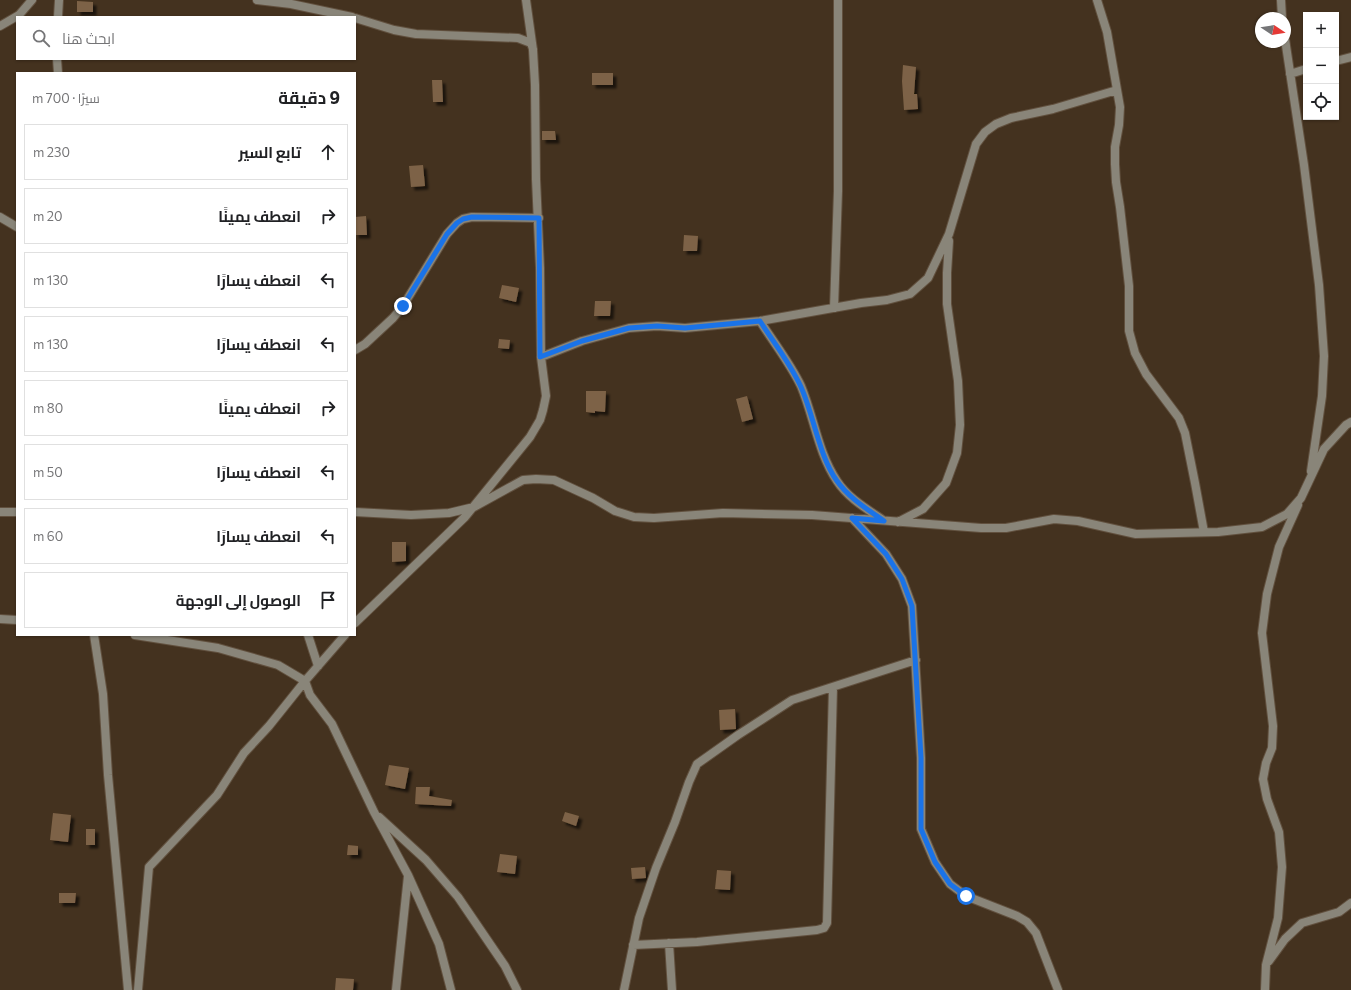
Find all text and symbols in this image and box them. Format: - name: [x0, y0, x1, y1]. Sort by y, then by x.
- north arrow: [1255, 12, 1291, 48]
- map controls: [1303, 12, 1339, 120]
- button: +: [1303, 12, 1339, 48]
- search box: [16, 16, 356, 60]
- icon: search: [30, 27, 52, 49]
- text: ابحث هنا: [62, 29, 115, 47]
- button: −: [1303, 48, 1339, 84]
- button: locate: [1303, 84, 1339, 120]
- text: 9 دقيقة: [278, 87, 340, 108]
- text: سيرًا · 700 m: [32, 90, 100, 106]
- icon: ahead: [317, 141, 339, 163]
- text: تابع السير: [238, 143, 301, 161]
- text: 230 m: [33, 144, 70, 160]
- icon: right: [317, 205, 339, 227]
- text: انعطف يمينًا: [218, 207, 301, 225]
- text: 20 m: [33, 208, 63, 224]
- icon: left: [317, 269, 339, 291]
- text: انعطف يسارًا: [216, 271, 301, 289]
- text: 130 m: [33, 272, 68, 288]
- route end: [394, 297, 412, 315]
- icon: left: [317, 333, 339, 355]
- text: انعطف يسارًا: [216, 335, 301, 353]
- text: 130 m: [33, 336, 68, 352]
- icon: right: [317, 397, 339, 419]
- text: انعطف يمينًا: [218, 399, 301, 417]
- text: 80 m: [33, 400, 63, 416]
- icon: left: [317, 461, 339, 483]
- text: انعطف يسارًا: [216, 463, 301, 481]
- text: 50 m: [33, 464, 63, 480]
- icon: left: [317, 525, 339, 547]
- text: انعطف يسارًا: [216, 527, 301, 545]
- text: 60 m: [33, 528, 63, 544]
- icon: arrive: [317, 589, 339, 611]
- text: الوصول إلى الوجهة: [176, 591, 301, 609]
- route start: [957, 887, 975, 905]

